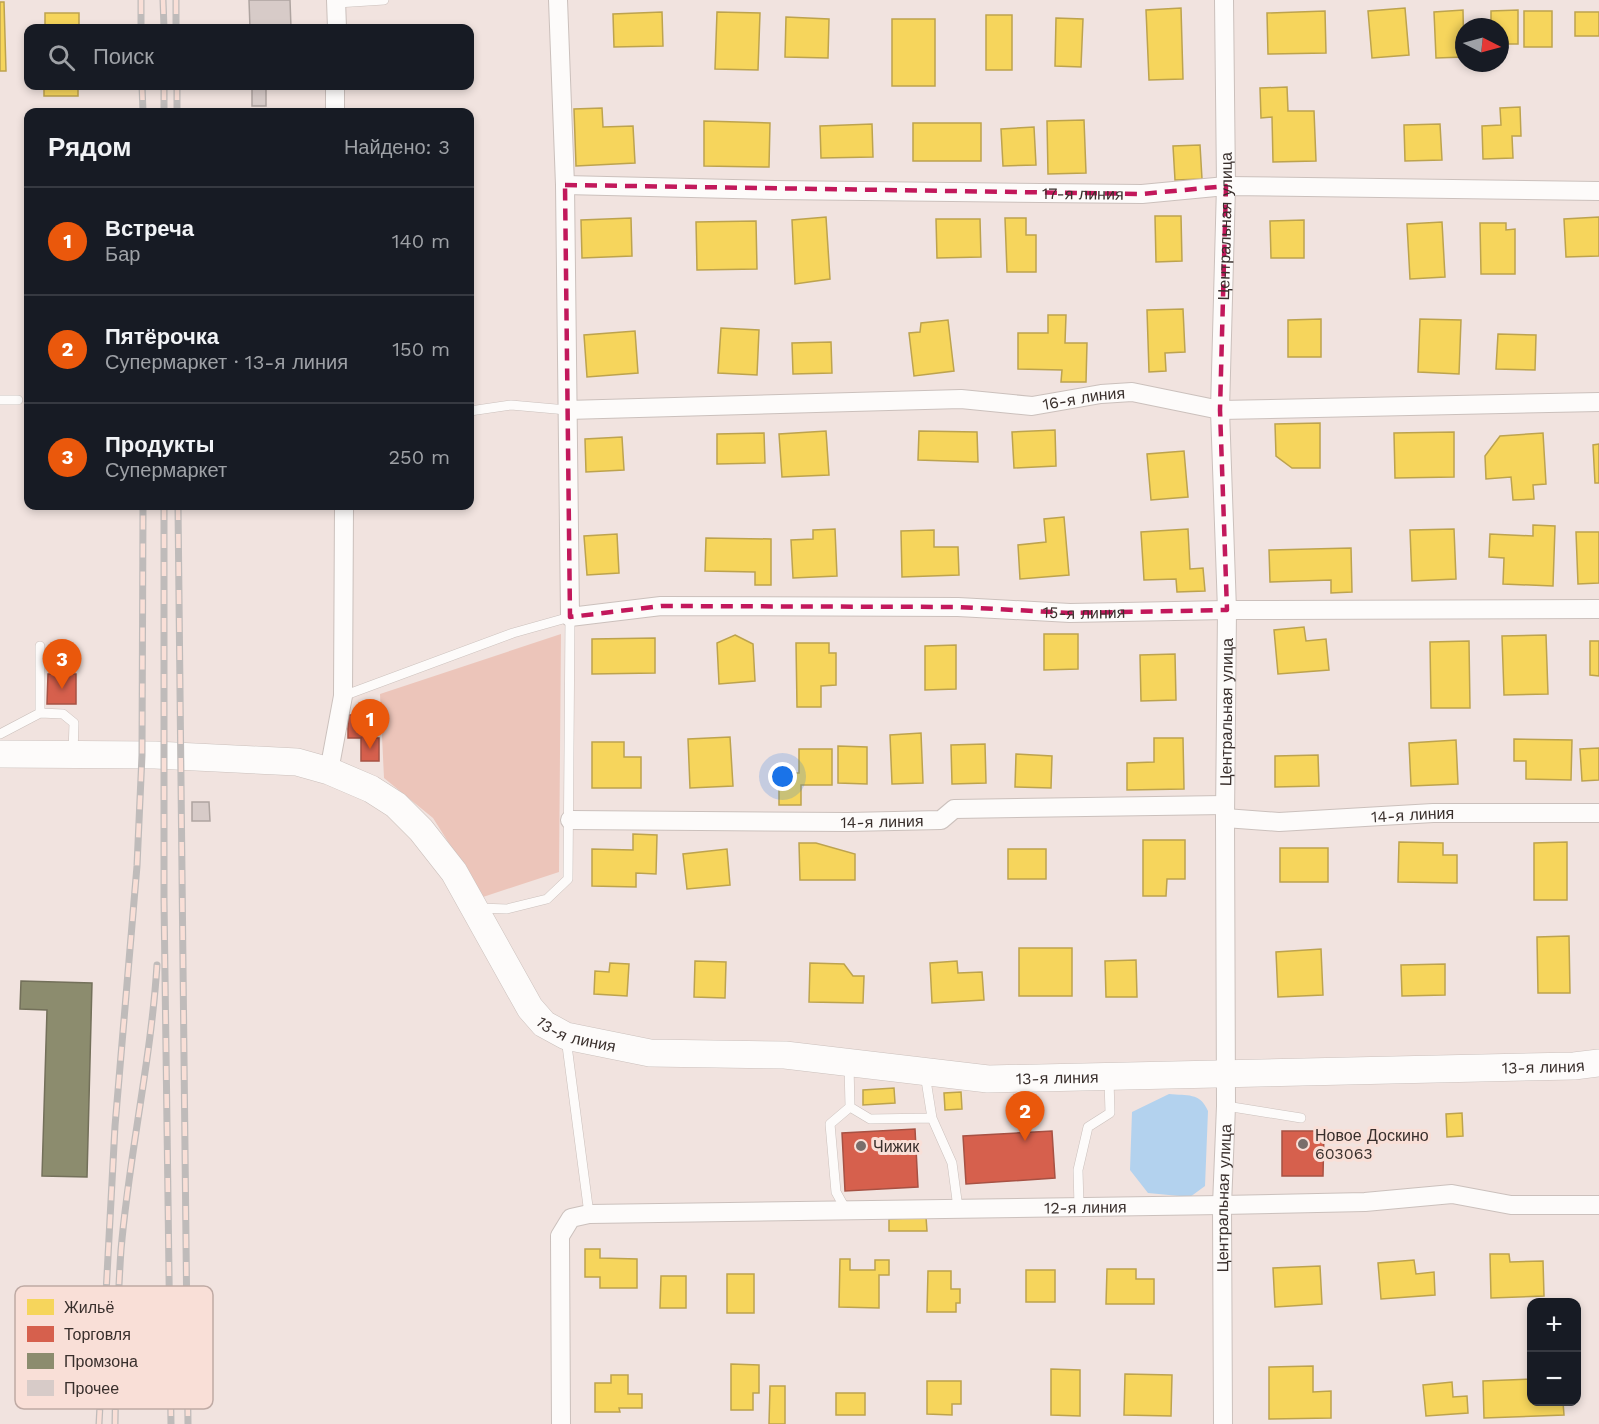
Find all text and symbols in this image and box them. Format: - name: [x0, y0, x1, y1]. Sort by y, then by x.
- north arrow: [1455, 18, 1509, 72]
- search box: [24, 24, 474, 90]
- icon: search: [45, 41, 78, 74]
- text: Поиск: [93, 44, 154, 69]
- text: Рядом: [48, 132, 131, 162]
- text: Найдено: 3: [344, 135, 450, 159]
- street label: Центральная улица: [1214, 152, 1236, 301]
- street label: 17-я линия: [1042, 184, 1124, 204]
- text: Встреча: [105, 216, 194, 241]
- text: 1: [63, 229, 72, 253]
- text: 140 m: [392, 229, 450, 253]
- text: Бар: [105, 242, 140, 266]
- text: Пятёрочка: [105, 324, 219, 349]
- text: 2: [62, 337, 73, 361]
- text: 150 m: [392, 337, 450, 361]
- text: Супермаркет · 13-я линия: [105, 350, 348, 374]
- street label: 16-я линия: [1041, 383, 1126, 414]
- text: Продукты: [105, 432, 214, 457]
- text: 3: [62, 445, 73, 469]
- text: 250 m: [388, 445, 450, 469]
- text: Супермаркет: [105, 458, 227, 482]
- street label: 15-я линия: [1042, 603, 1125, 623]
- street label: Центральная улица: [1216, 638, 1237, 786]
- pin: 3: [42, 640, 82, 689]
- pin: 1: [350, 700, 389, 749]
- your location: [768, 762, 797, 791]
- street label: 14-я линия: [1371, 804, 1454, 827]
- street label: 14-я линия: [840, 811, 924, 832]
- street label: 13-я линия: [532, 1013, 617, 1056]
- street label: 13-я линия: [1502, 1056, 1585, 1078]
- street label: 13-я линия: [1016, 1068, 1099, 1088]
- pin: 2: [1006, 1092, 1044, 1141]
- street label: Центральная улица: [1213, 1123, 1235, 1272]
- place label: Новое Доскино 603063: [1315, 1126, 1429, 1163]
- place label: Чижик: [873, 1137, 920, 1156]
- marker: Новое Доскино 603063: [1296, 1137, 1310, 1151]
- marker: Чижик: [854, 1139, 868, 1153]
- street label: 12-я линия: [1044, 1197, 1127, 1218]
- legend: [15, 1286, 213, 1409]
- text: Жильё: [64, 1298, 114, 1317]
- map controls: [1527, 1298, 1581, 1406]
- button: +: [1527, 1298, 1581, 1352]
- text: Торговля: [64, 1325, 131, 1344]
- text: Промзона: [64, 1352, 138, 1371]
- button: −: [1527, 1352, 1581, 1406]
- text: Прочее: [64, 1379, 119, 1398]

